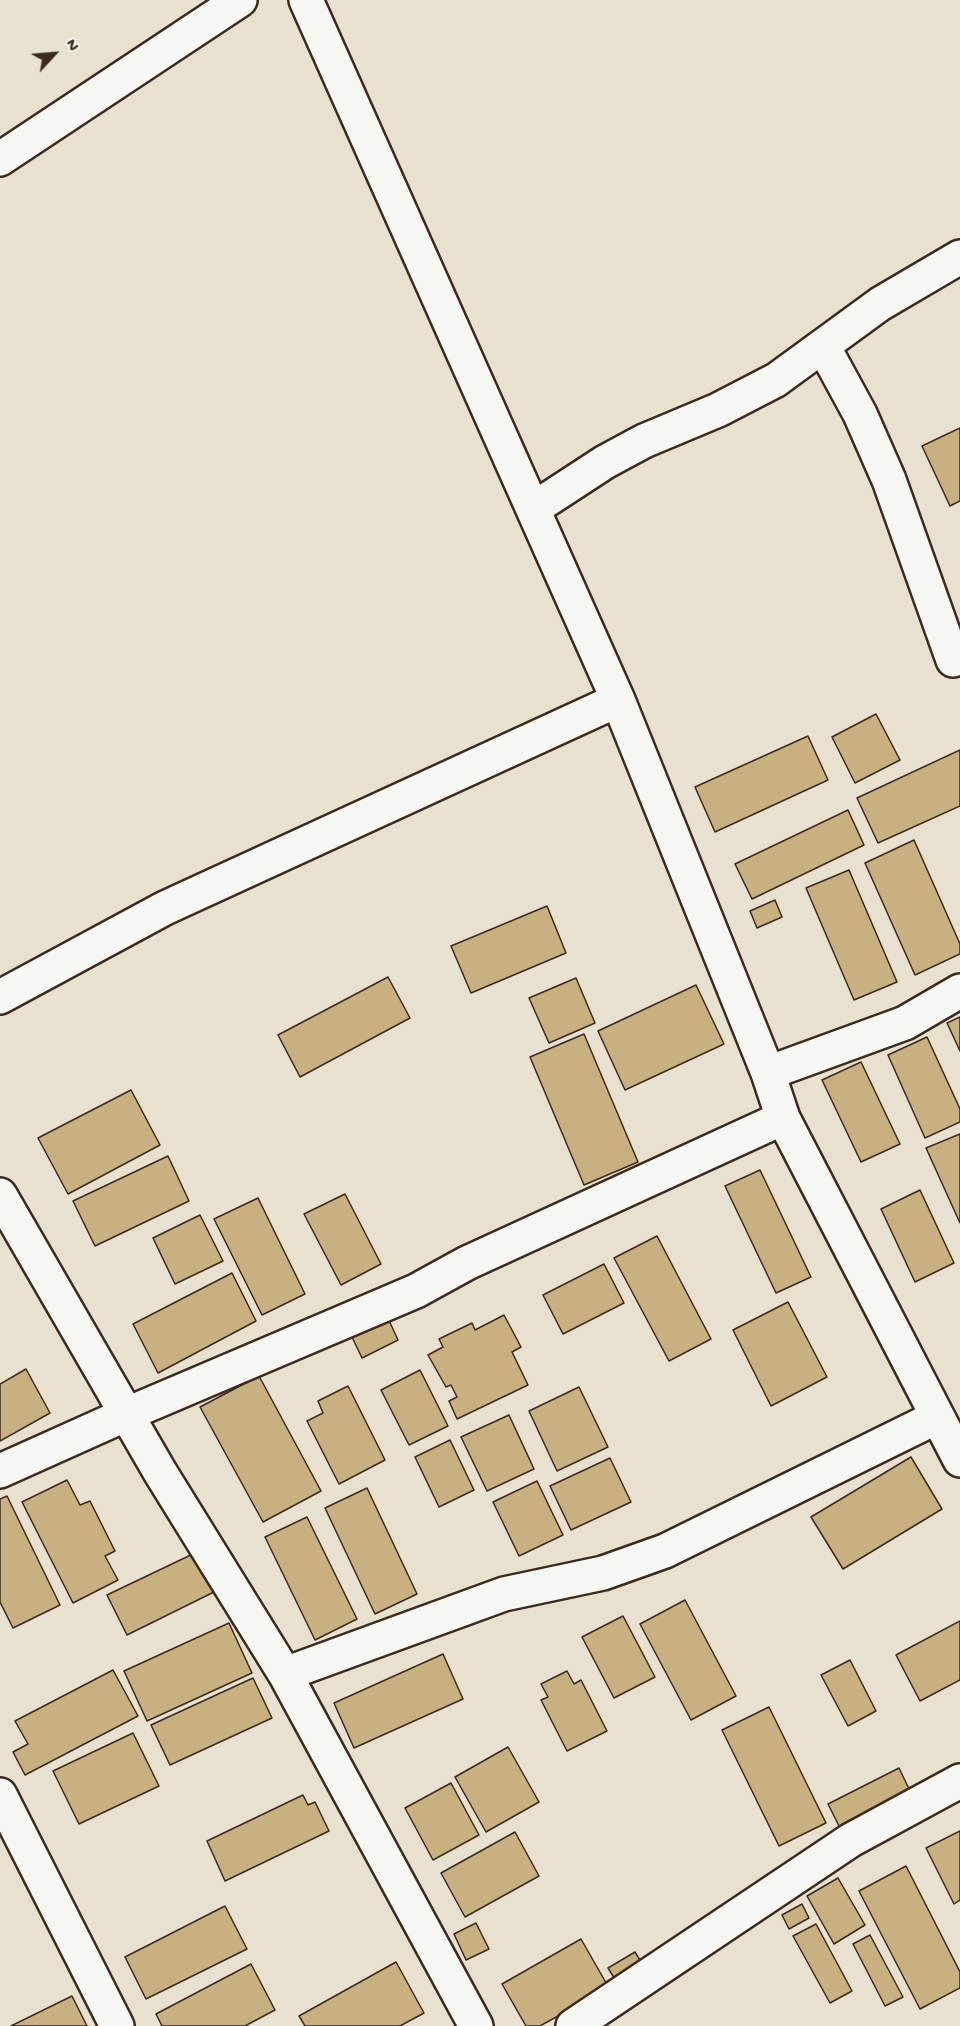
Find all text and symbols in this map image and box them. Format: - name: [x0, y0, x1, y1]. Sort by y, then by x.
- north arrow: [24, 24, 84, 84]
- text: N: [60, 37, 81, 55]

